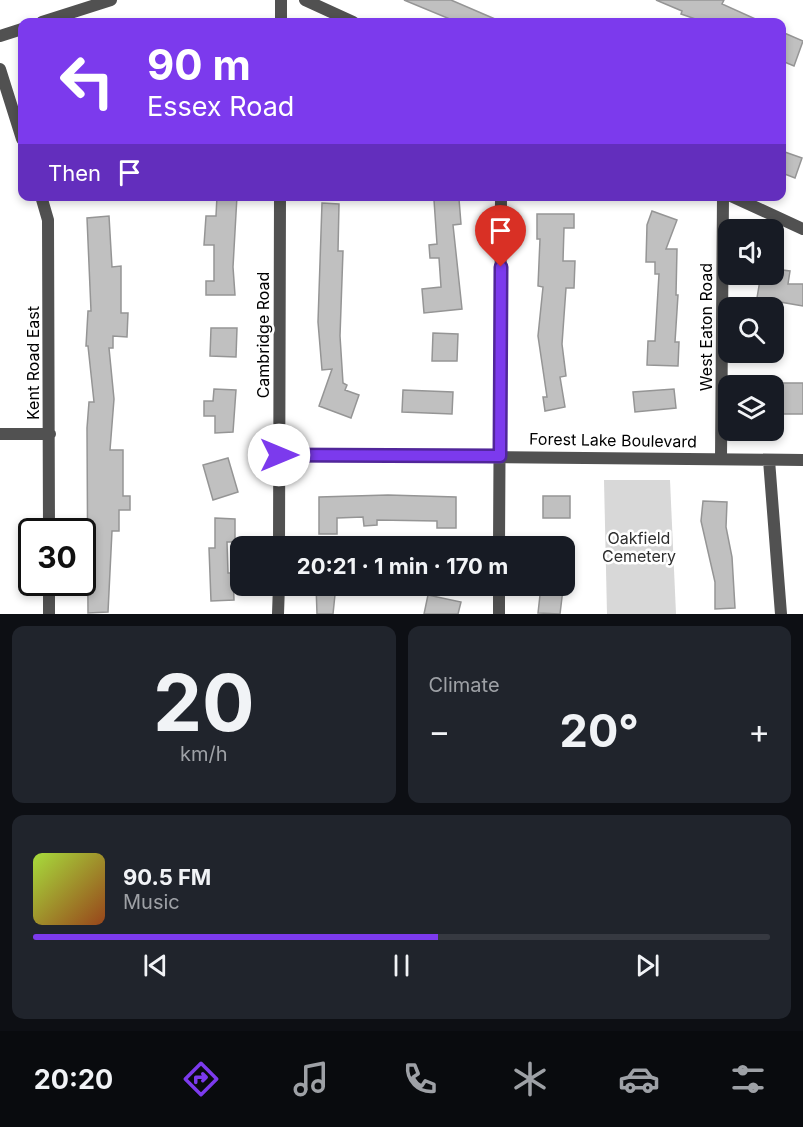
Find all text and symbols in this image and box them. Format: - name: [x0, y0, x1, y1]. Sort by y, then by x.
- text: 90 m: [147, 39, 251, 90]
- icon: left: [48, 42, 126, 120]
- text: Essex Road: [147, 90, 294, 123]
- icon: arrive: [113, 156, 146, 189]
- text: Then: [48, 160, 101, 186]
- pin: [475, 205, 526, 267]
- icon: arrive: [484, 214, 517, 247]
- map controls: [718, 219, 784, 441]
- button: sound: [718, 219, 784, 285]
- street label: West Eaton Road: [696, 263, 716, 391]
- street label: Cambridge Road: [253, 272, 273, 398]
- button: search: [718, 297, 784, 363]
- street label: Kent Road East: [23, 306, 43, 420]
- button: layers: [718, 375, 784, 441]
- position arrow: [247, 423, 311, 487]
- street label: Forest Lake Boulevard: [529, 429, 697, 451]
- speed limit sign: 30: [18, 518, 96, 596]
- park label: Oakfield Cemetery: [602, 528, 676, 566]
- text: 20:21 · 1 min · 170 m: [297, 553, 508, 579]
- text: 20: [153, 655, 255, 750]
- text: Climate: [429, 673, 500, 697]
- text: 20°: [560, 703, 639, 758]
- text: −: [429, 711, 450, 751]
- text: +: [748, 711, 770, 751]
- text: km/h: [180, 742, 228, 766]
- text: 90.5 FM: [123, 864, 211, 890]
- text: Music: [123, 890, 180, 914]
- icon: previous: [139, 949, 172, 982]
- icon: pause: [385, 949, 418, 982]
- icon: next: [631, 949, 664, 982]
- icon: directions: [180, 1058, 222, 1100]
- icon: music: [290, 1058, 332, 1100]
- icon: phone: [399, 1058, 441, 1100]
- icon: climate: [509, 1058, 551, 1100]
- icon: car: [618, 1058, 660, 1100]
- icon: filters: [727, 1058, 769, 1100]
- text: 20:20: [34, 1063, 113, 1096]

